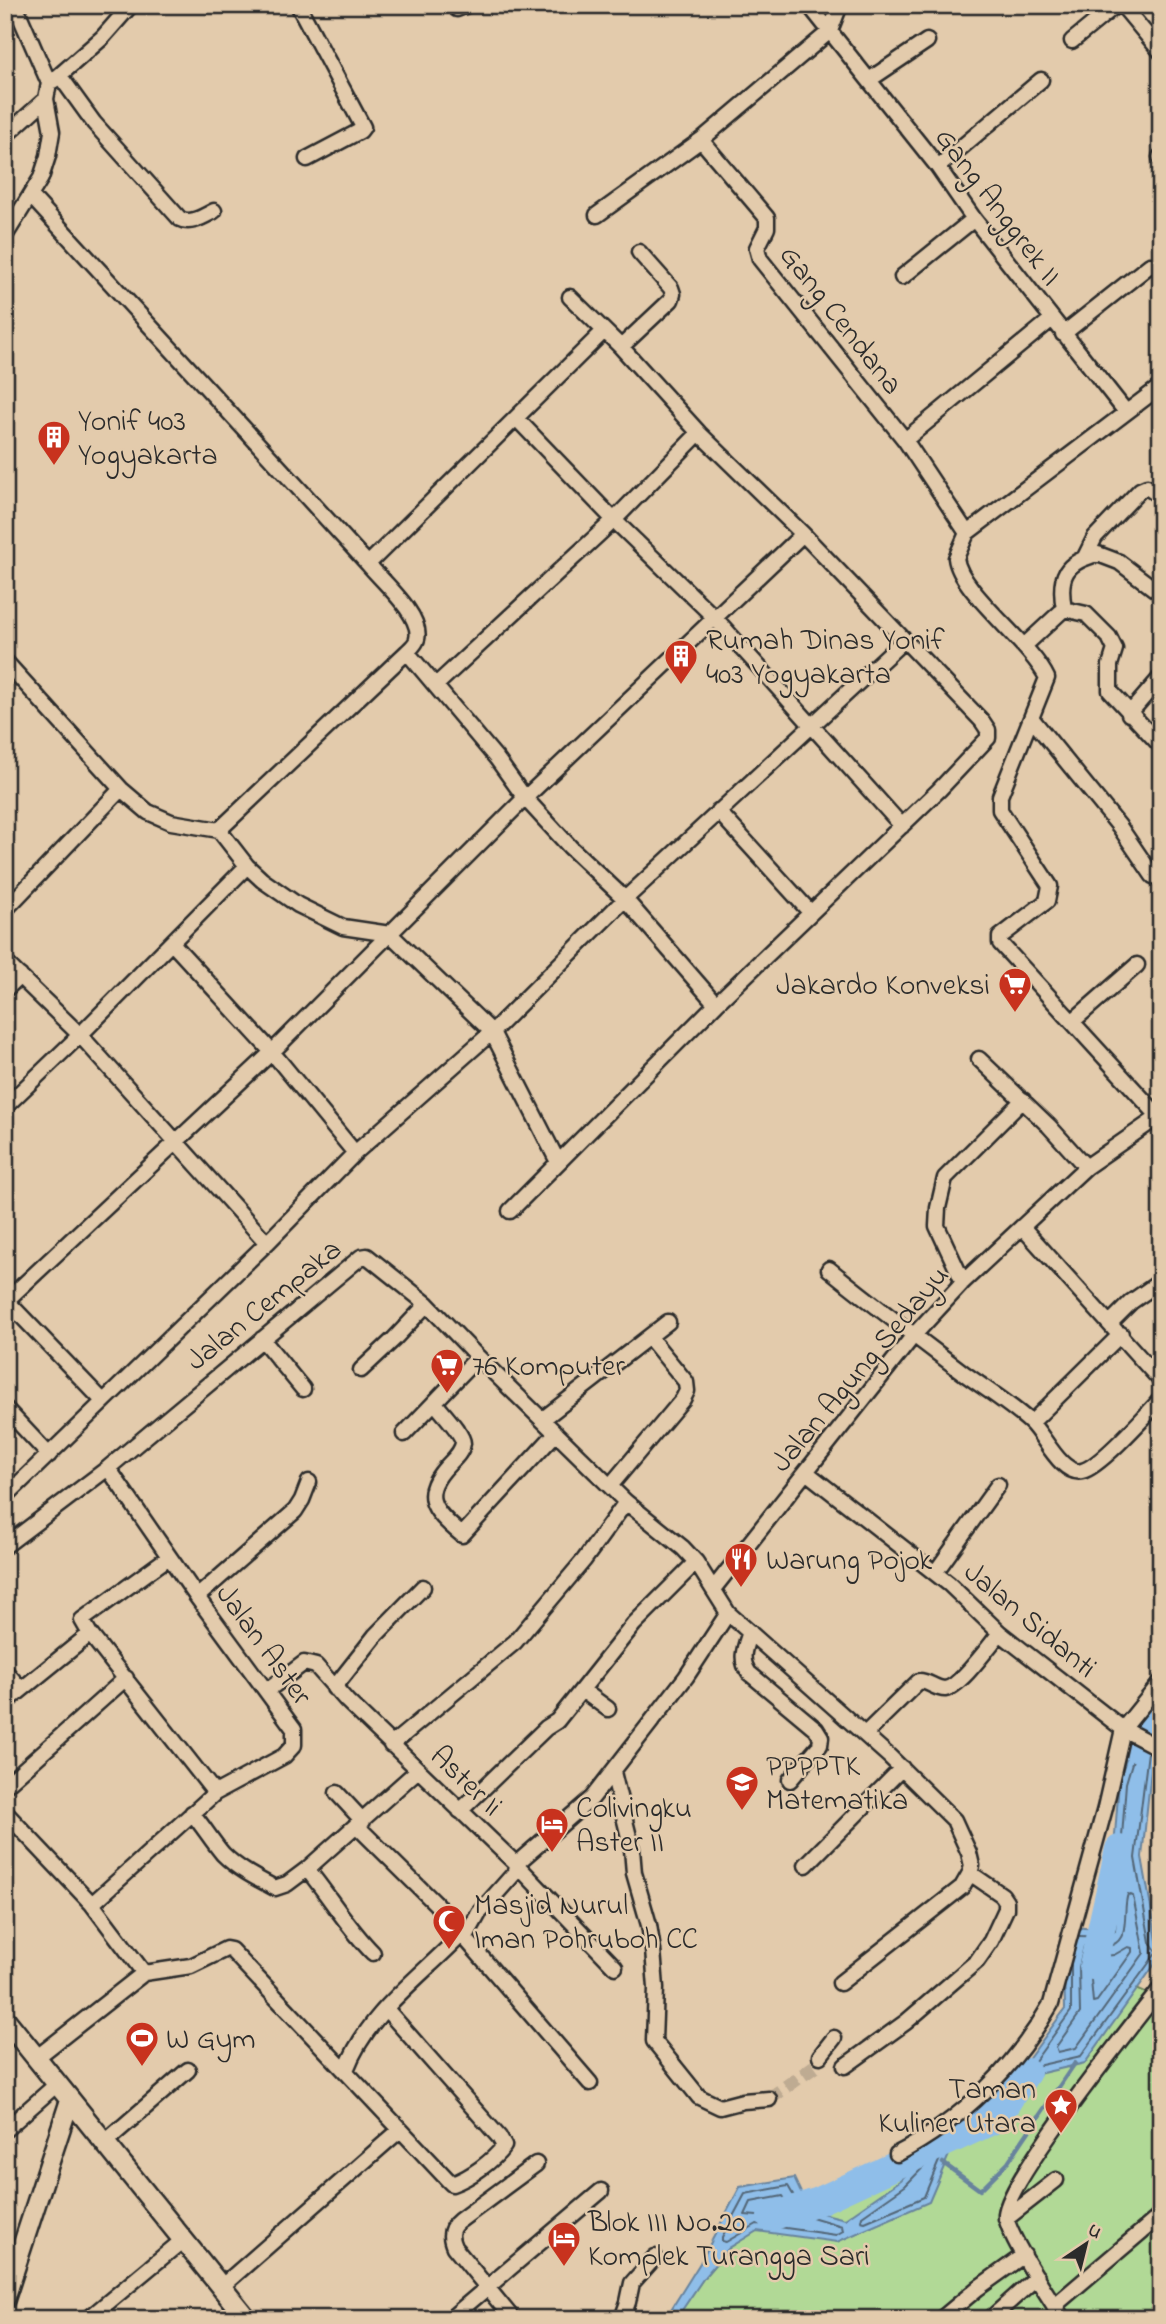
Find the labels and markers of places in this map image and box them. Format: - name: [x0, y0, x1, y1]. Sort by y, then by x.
- place label: Yonif 403 Yogyakarta: [78, 401, 218, 479]
- building icon: Yonif 403 Yogyakarta: [35, 418, 73, 467]
- place label: Rumah Dinas Yonif 403 Yogyakarta: [706, 620, 945, 698]
- building icon: Rumah Dinas Yonif 403 Yogyakarta: [662, 637, 700, 686]
- place label: Jakardo Konveksi: [776, 965, 990, 1009]
- supermarket icon: Jakardo Konveksi: [996, 965, 1034, 1014]
- supermarket icon: 76 Komputer: [428, 1346, 466, 1395]
- place label: 76 Komputer: [472, 1346, 625, 1390]
- restaurant icon: Warung Pojok: [722, 1540, 760, 1589]
- place label: Warung Pojok: [766, 1540, 933, 1584]
- place label: PPPPTK Matematika: [766, 1746, 908, 1824]
- school or university icon: PPPPTK Matematika: [723, 1763, 761, 1812]
- place label: Colivingku Aster II: [576, 1788, 692, 1866]
- hotel icon: Colivingku Aster II: [533, 1805, 571, 1854]
- place label: Masjid Nurul Iman Pohruboh CC: [474, 1885, 698, 1963]
- mosque icon: Masjid Nurul Iman Pohruboh CC: [430, 1902, 468, 1951]
- sports icon: W Gym: [123, 2019, 161, 2068]
- place label: W Gym: [166, 2019, 256, 2063]
- place label: Taman Kuliner Utara: [878, 2069, 1036, 2147]
- place icon: Taman Kuliner Utara: [1042, 2086, 1080, 2135]
- place label: Blok III No.20 Komplek Turangga Sari: [587, 2202, 870, 2280]
- hotel icon: Blok III No.20 Komplek Turangga Sari: [545, 2219, 583, 2268]

